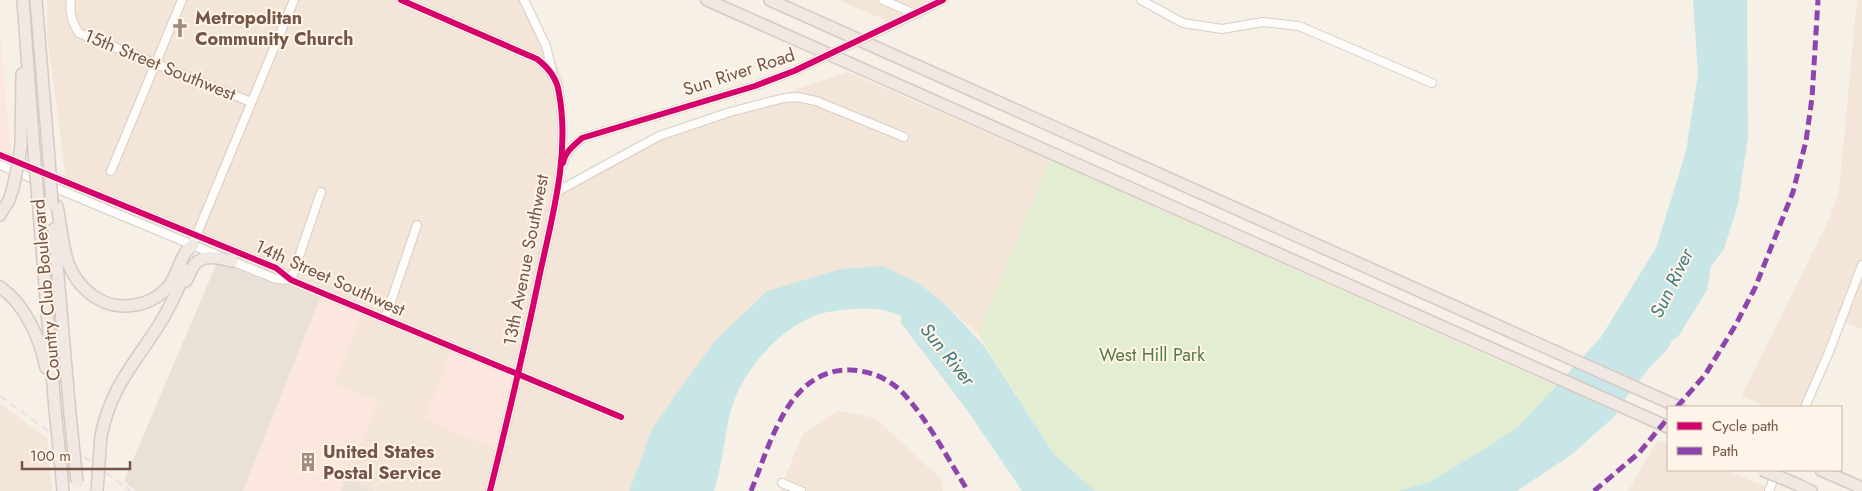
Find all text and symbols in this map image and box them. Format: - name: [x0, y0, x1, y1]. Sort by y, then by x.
- place label: Metropolitan Community Church: [195, 5, 353, 52]
- church icon: Metropolitan Community Church: [169, 17, 191, 39]
- street label: 15th Street Southwest: [80, 23, 240, 108]
- street label: Sun River Road: [680, 42, 798, 102]
- street label: 13th Avenue Southwest: [497, 171, 556, 348]
- street label: Country Club Boulevard: [25, 198, 67, 382]
- street label: 14th Street Southwest: [251, 233, 410, 323]
- water label: Sun River: [1643, 243, 1701, 322]
- water label: Sun River: [914, 317, 982, 393]
- park label: West Hill Park: [1099, 342, 1205, 368]
- legend: [1667, 406, 1842, 471]
- text: Cycle path: [1712, 415, 1779, 437]
- scale bar: [22, 438, 130, 470]
- place label: United States Postal Service: [323, 439, 441, 486]
- text: Path: [1712, 440, 1738, 462]
- text: 100 m: [30, 445, 71, 467]
- building icon: United States Postal Service: [297, 451, 319, 473]

